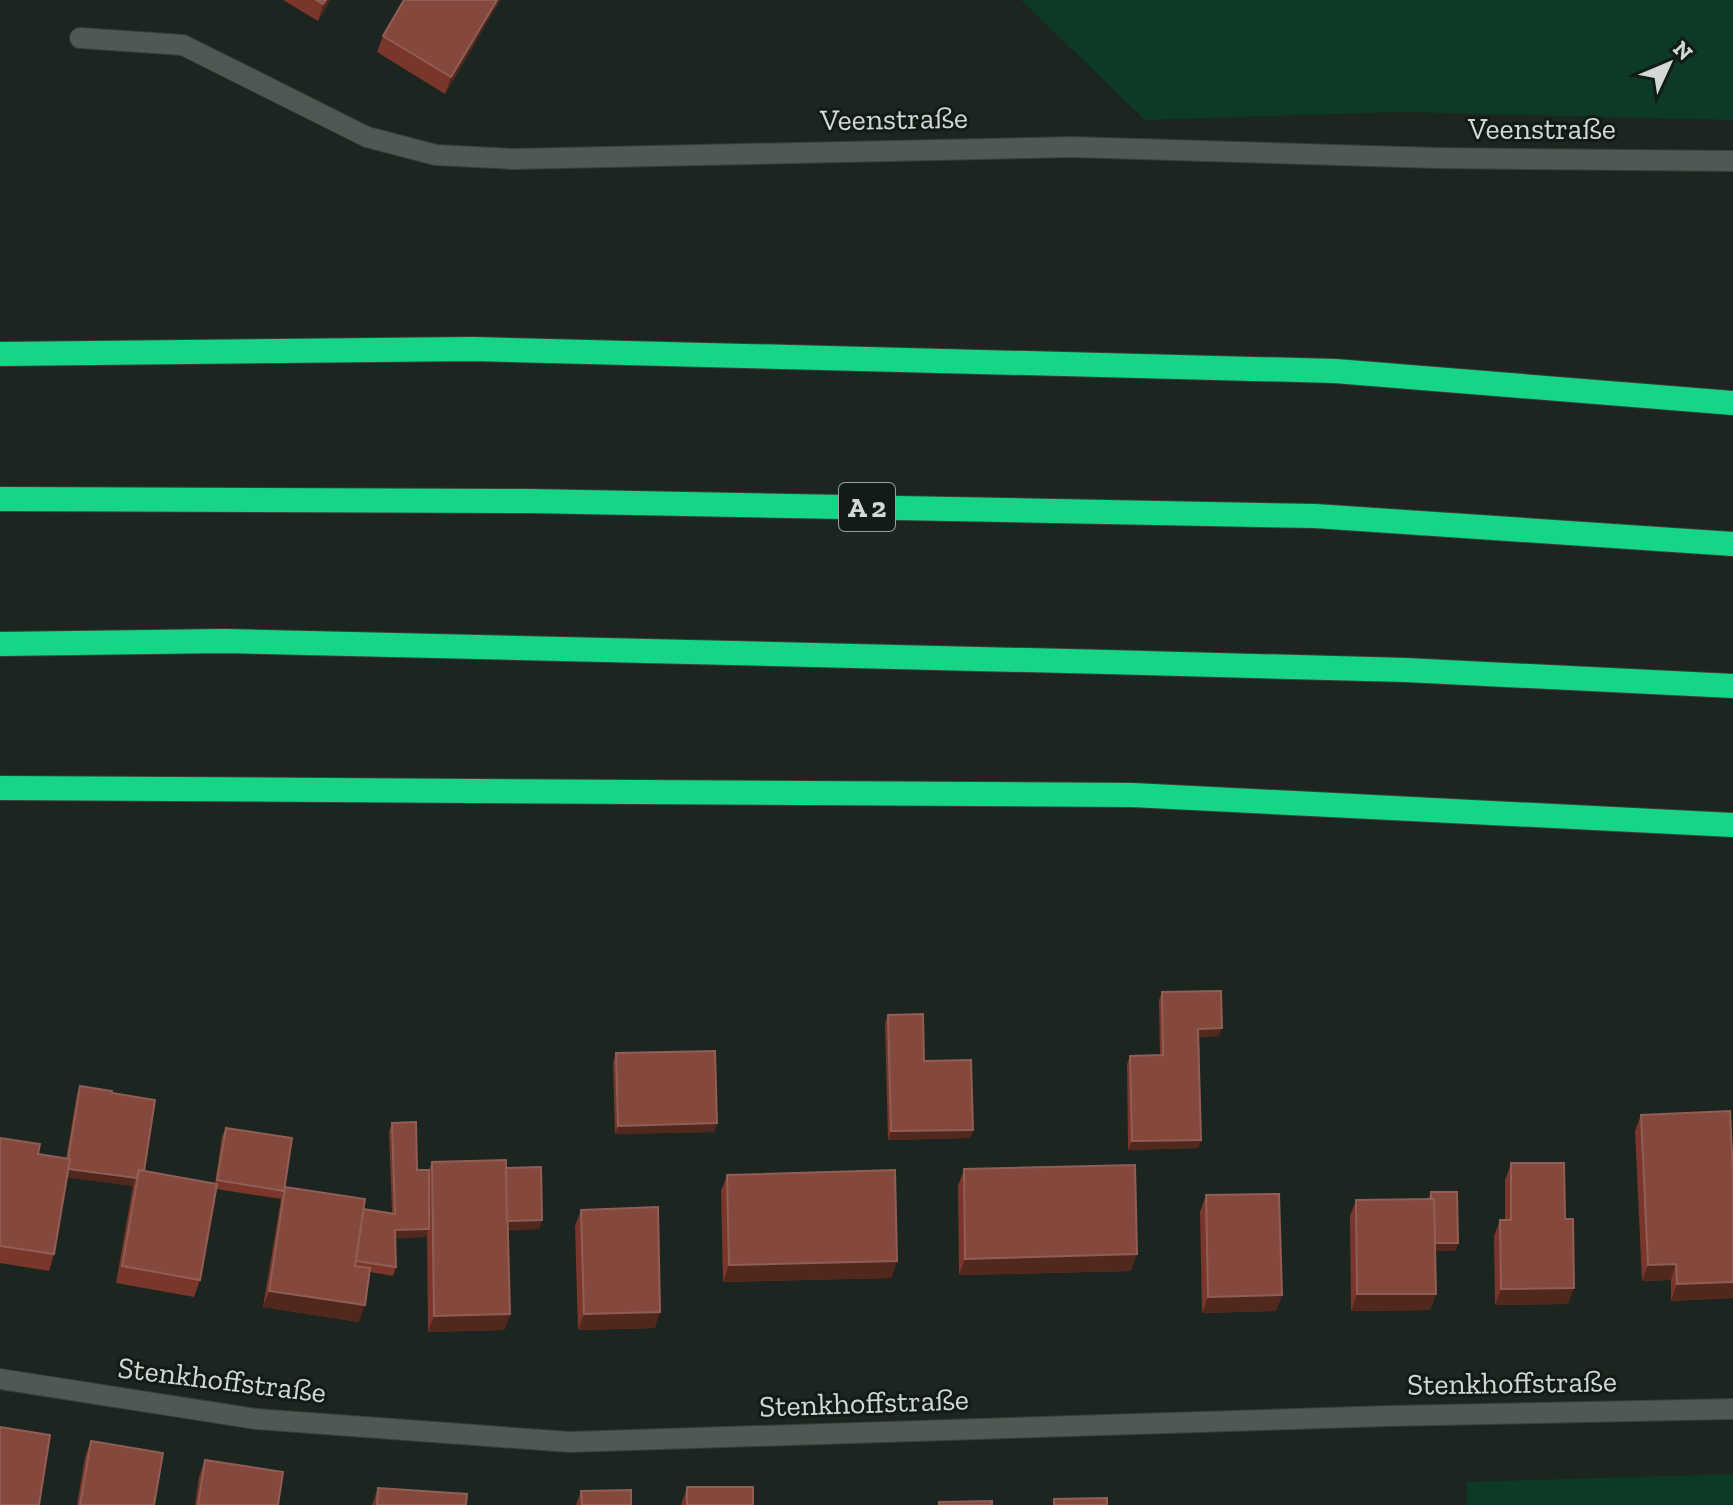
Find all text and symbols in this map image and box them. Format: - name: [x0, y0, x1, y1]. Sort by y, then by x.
- north arrow: [1629, 24, 1709, 104]
- text: N: [1668, 35, 1699, 66]
- street label: Veenstraße: [819, 100, 968, 138]
- street label: Veenstraße: [1467, 111, 1616, 147]
- road number: A 2: [839, 483, 895, 531]
- street label: Stenkhoffstraße: [116, 1349, 328, 1411]
- street label: Stenkhoffstraße: [1407, 1363, 1617, 1403]
- street label: Stenkhoffstraße: [759, 1381, 969, 1425]

